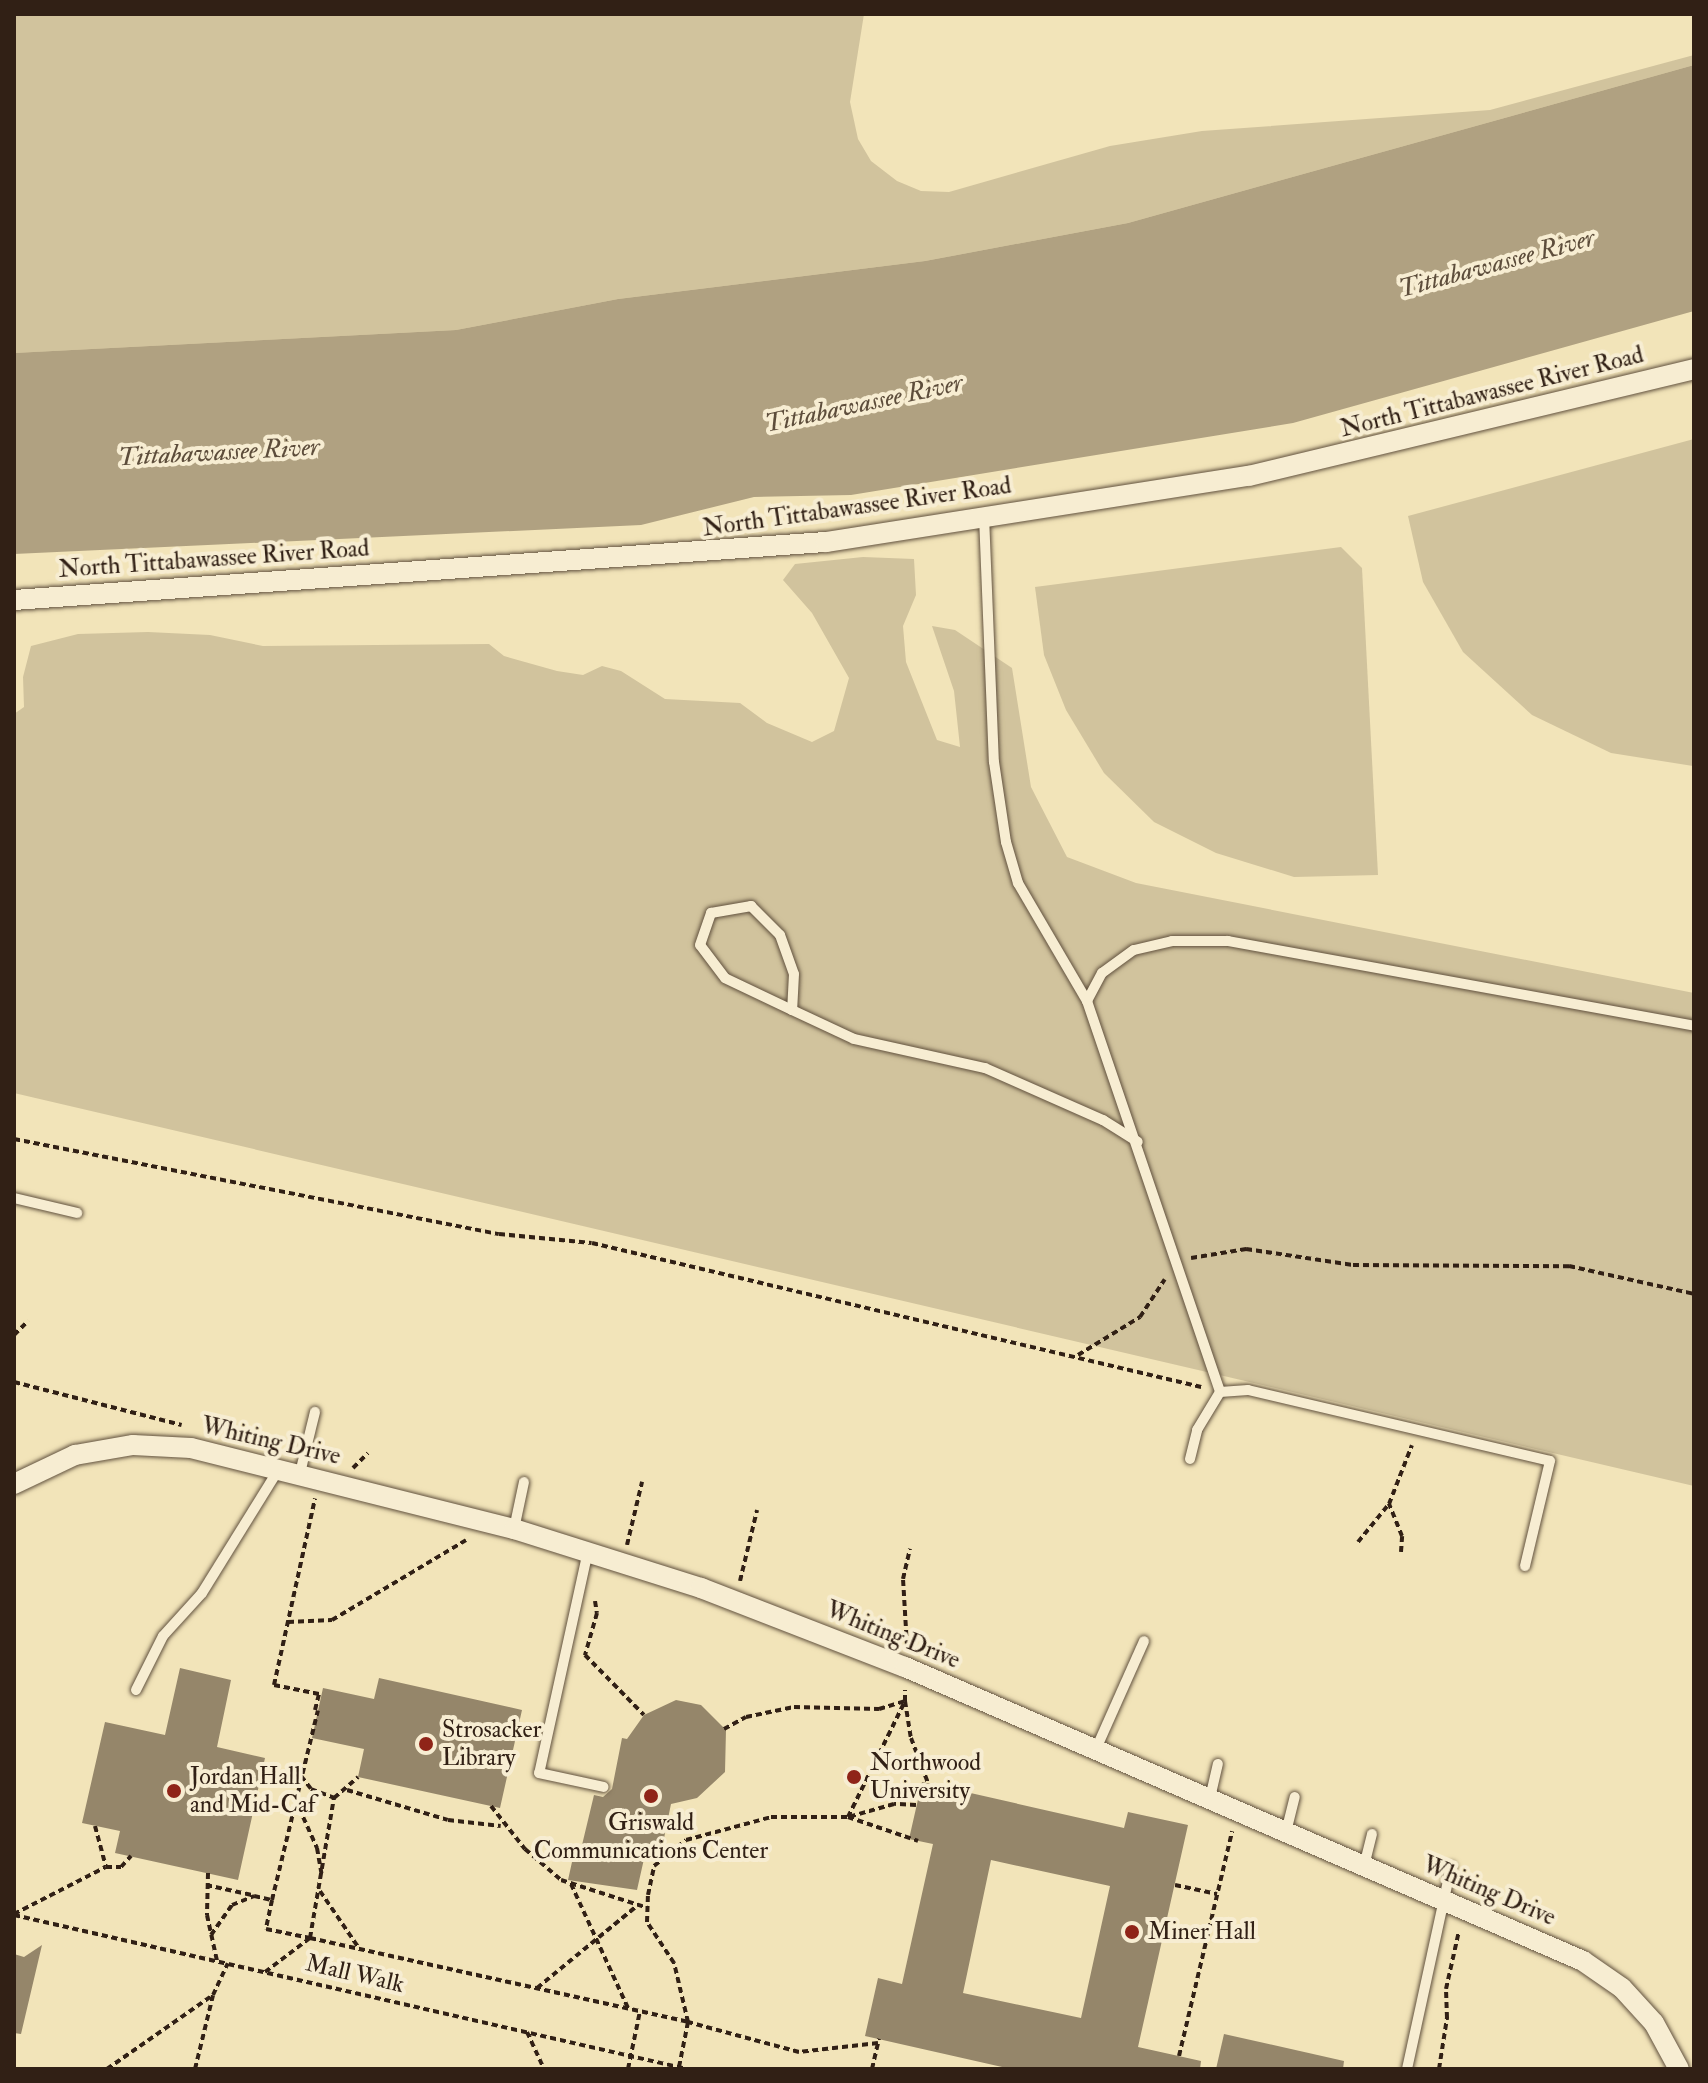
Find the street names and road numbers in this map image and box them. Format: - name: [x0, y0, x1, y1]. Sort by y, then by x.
- street label: North Tittabawassee River Road: [1337, 340, 1647, 444]
- street label: North Tittabawassee River Road: [701, 471, 1013, 543]
- street label: North Tittabawassee River Road: [58, 534, 370, 584]
- street label: Whiting Drive: [199, 1411, 343, 1471]
- street label: Whiting Drive: [822, 1595, 964, 1675]
- street label: Whiting Drive: [1418, 1850, 1560, 1932]
- street label: Mall Walk: [303, 1949, 407, 1999]

